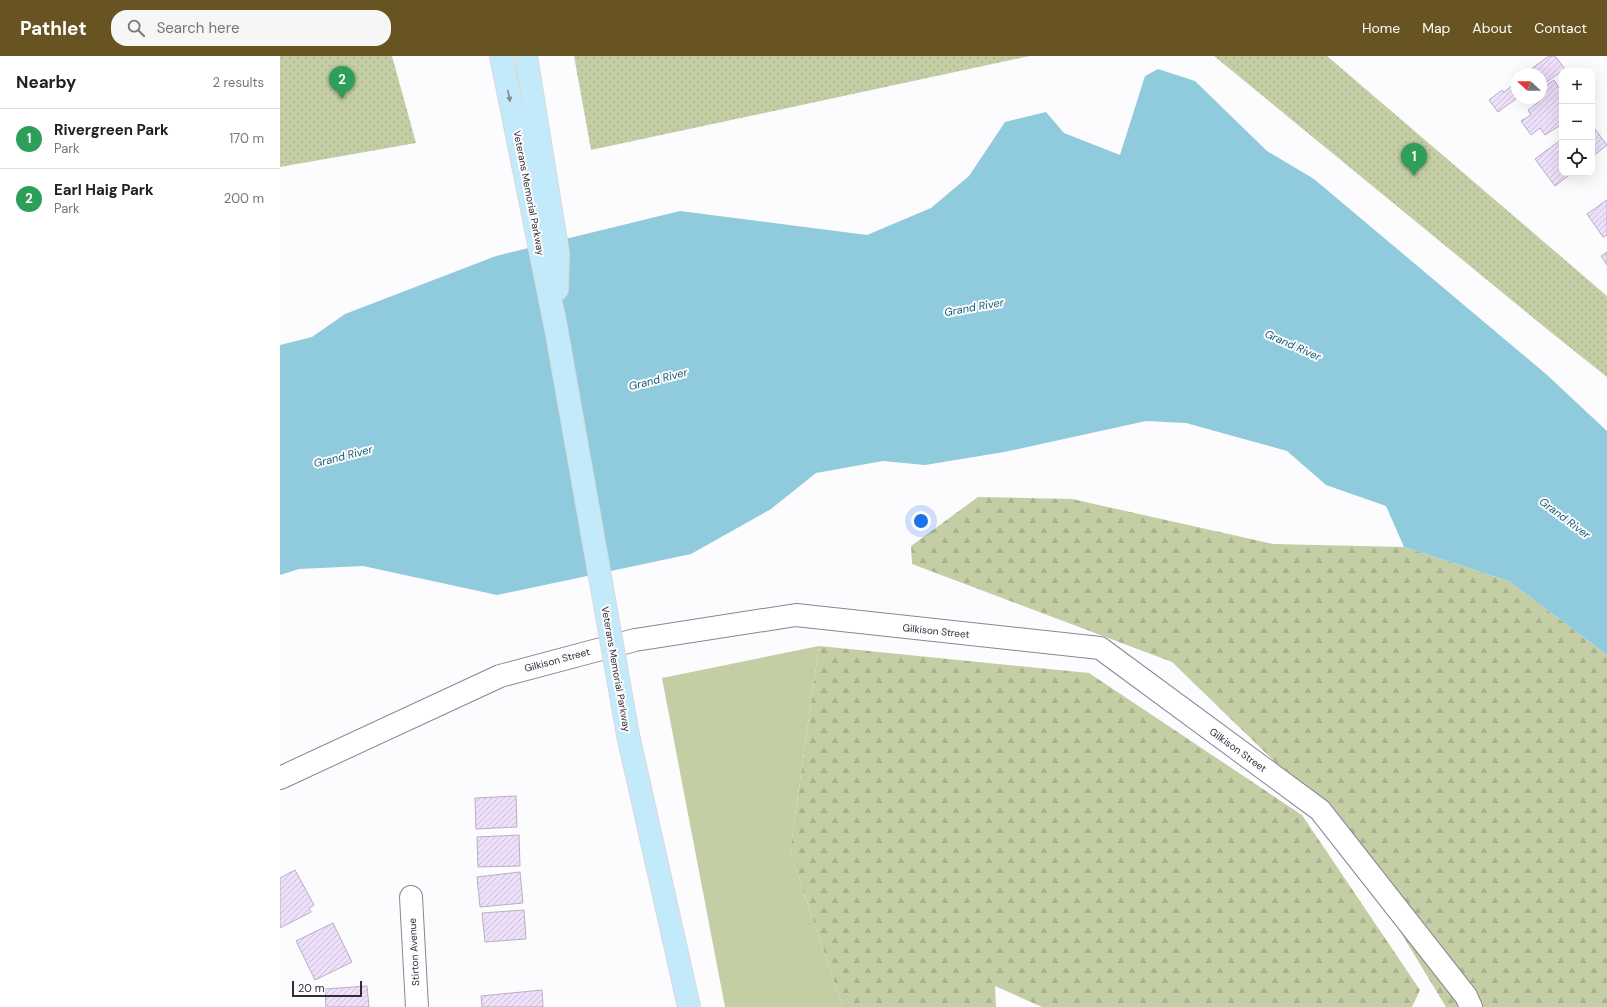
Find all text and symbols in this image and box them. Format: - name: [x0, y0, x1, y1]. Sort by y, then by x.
- search box: [111, 10, 391, 46]
- text: Pathlet: [20, 16, 87, 41]
- icon: search: [125, 17, 147, 39]
- text: Search here: [157, 18, 239, 38]
- text: Home: [1362, 19, 1400, 37]
- text: Map: [1422, 19, 1450, 37]
- text: About: [1472, 19, 1512, 37]
- text: Contact: [1534, 19, 1587, 37]
- pin: 2: [329, 66, 355, 99]
- north arrow: [1511, 68, 1547, 104]
- map controls: [1559, 68, 1595, 176]
- button: +: [1559, 68, 1595, 104]
- text: Nearby: [16, 71, 76, 93]
- text: 2 results: [213, 74, 264, 91]
- one-way arrow: [507, 90, 513, 102]
- button: −: [1559, 104, 1595, 140]
- text: Rivergreen Park: [54, 120, 169, 140]
- street label: Veterans Memorial Parkway: [511, 129, 548, 257]
- text: 1: [27, 130, 31, 147]
- text: 170 m: [229, 130, 264, 147]
- text: Park: [54, 140, 80, 157]
- button: locate: [1559, 140, 1595, 176]
- pin: 1: [1401, 143, 1427, 176]
- text: Earl Haig Park: [54, 180, 154, 200]
- text: 2: [25, 190, 33, 207]
- text: 200 m: [224, 190, 264, 207]
- text: Park: [54, 200, 80, 217]
- water label: Grand River: [943, 295, 1006, 319]
- water label: Grand River: [1263, 326, 1324, 364]
- water label: Grand River: [627, 365, 690, 393]
- water label: Grand River: [312, 442, 375, 470]
- water label: Grand River: [1537, 494, 1594, 542]
- your location: [911, 511, 931, 531]
- street label: Veterans Memorial Parkway: [599, 605, 634, 733]
- street label: Gilkison Street: [902, 621, 970, 641]
- street label: Gilkison Street: [523, 645, 591, 675]
- street label: Gilkison Street: [1207, 725, 1269, 775]
- street label: Stirton Avenue: [406, 917, 422, 986]
- scale bar: [292, 979, 362, 998]
- text: 20 m: [298, 981, 324, 995]

